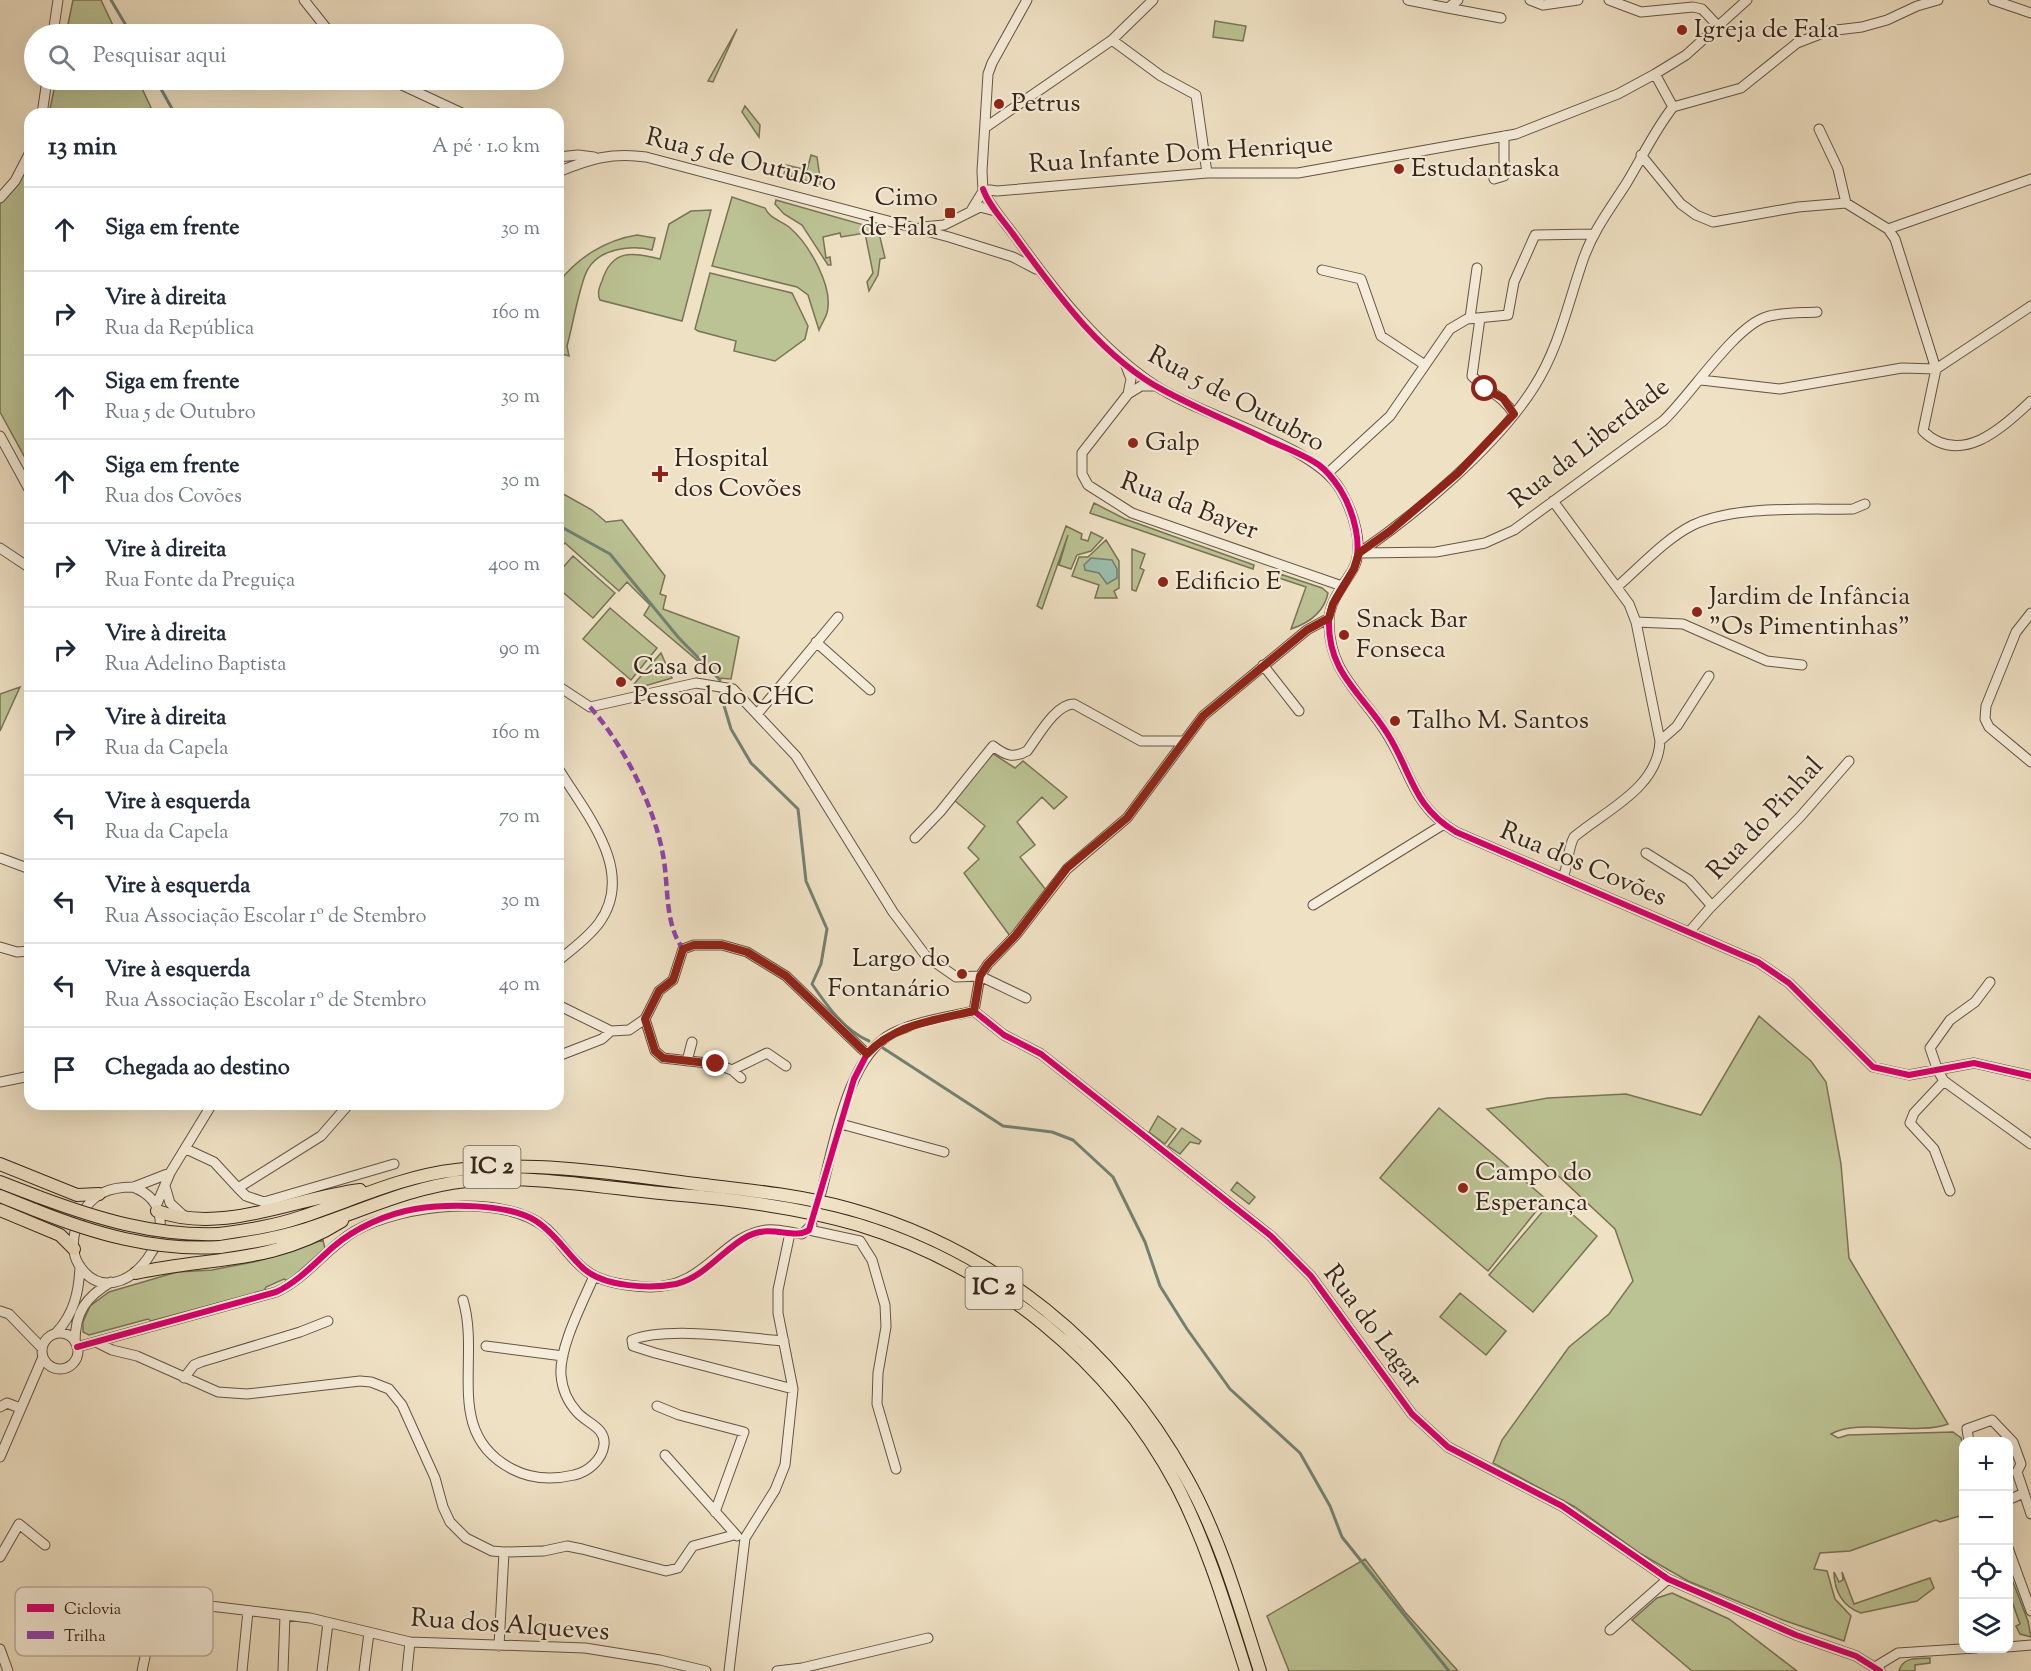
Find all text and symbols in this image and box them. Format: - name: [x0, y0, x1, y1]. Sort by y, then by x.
- place label: Igreja de Fala: [1694, 12, 1839, 49]
- marker: Igreja de Fala: [1675, 23, 1689, 37]
- search box: [24, 24, 564, 90]
- icon: search: [45, 41, 78, 74]
- text: Pesquisar aqui: [93, 41, 227, 73]
- place label: Petrus: [1011, 86, 1080, 123]
- marker: Petrus: [992, 97, 1006, 111]
- street label: Rua 5 de Outubro: [641, 119, 841, 203]
- street label: Rua Infante Dom Henrique: [1028, 126, 1334, 184]
- text: 13 min: [48, 129, 117, 166]
- text: A pé · 1.0 km: [432, 133, 540, 162]
- place label: Estudantaska: [1411, 151, 1560, 188]
- marker: Estudantaska: [1392, 162, 1406, 176]
- place label: Cimo de Fala: [861, 180, 938, 247]
- marker: Cimo de Fala: [943, 206, 957, 220]
- icon: ahead: [48, 213, 81, 246]
- text: Siga em frente: [105, 213, 240, 245]
- text: 30 m: [501, 215, 540, 244]
- text: Vire à direita: [105, 283, 227, 315]
- icon: right: [48, 297, 81, 330]
- text: 160 m: [492, 299, 540, 328]
- text: Rua da República: [105, 315, 254, 344]
- street label: Rua 5 de Outubro: [1141, 338, 1331, 462]
- text: Siga em frente: [105, 367, 240, 399]
- street label: Rua da Liberdade: [1502, 370, 1678, 518]
- route start: [1471, 375, 1497, 401]
- icon: ahead: [48, 381, 81, 414]
- text: 30 m: [501, 383, 540, 412]
- text: Rua 5 de Outubro: [105, 399, 256, 428]
- place label: Galp: [1145, 425, 1200, 462]
- marker: Galp: [1126, 436, 1140, 450]
- place label: Hospital dos Covões: [674, 441, 802, 508]
- text: Siga em frente: [105, 451, 240, 483]
- street label: Rua da Bayer: [1115, 464, 1264, 550]
- icon: ahead: [48, 465, 81, 498]
- marker: Hospital dos Covões: [651, 465, 669, 483]
- text: 30 m: [501, 467, 540, 496]
- text: Rua dos Covões: [105, 483, 242, 512]
- text: Vire à direita: [105, 535, 227, 567]
- icon: right: [48, 549, 81, 582]
- text: 400 m: [488, 551, 540, 580]
- place label: Edificio E: [1175, 564, 1282, 601]
- text: Rua Fonte da Preguiça: [105, 567, 295, 596]
- marker: Edificio E: [1156, 575, 1170, 589]
- place label: Jardim de Infância "Os Pimentinhas": [1707, 579, 1910, 646]
- place label: Snack Bar Fonseca: [1356, 602, 1468, 669]
- marker: Jardim de Infância "Os Pimentinhas": [1690, 605, 1704, 619]
- text: Vire à direita: [105, 619, 227, 651]
- marker: Snack Bar Fonseca: [1337, 628, 1351, 642]
- icon: right: [48, 633, 81, 666]
- text: 90 m: [499, 635, 540, 664]
- place label: Casa do Pessoal do CHC: [633, 649, 815, 716]
- text: Rua Adelino Baptista: [105, 651, 287, 680]
- marker: Casa do Pessoal do CHC: [614, 675, 628, 689]
- text: Vire à direita: [105, 703, 227, 735]
- place label: Talho M. Santos: [1407, 703, 1589, 740]
- marker: Talho M. Santos: [1388, 714, 1402, 728]
- icon: right: [48, 717, 81, 750]
- text: 160 m: [492, 719, 540, 748]
- text: Rua da Capela: [105, 735, 229, 764]
- street label: Rua do Pinhal: [1699, 749, 1833, 889]
- text: Vire à esquerda: [105, 787, 250, 819]
- icon: left: [48, 801, 81, 834]
- text: 70 m: [499, 803, 540, 832]
- street label: Rua dos Covões: [1494, 813, 1672, 917]
- text: Rua da Capela: [105, 819, 229, 848]
- text: Vire à esquerda: [105, 871, 250, 903]
- icon: left: [48, 885, 81, 918]
- text: 30 m: [501, 887, 540, 916]
- text: Rua Associação Escolar 1º de Stembro: [105, 903, 426, 932]
- place label: Largo do Fontanário: [828, 941, 950, 1008]
- text: Vire à esquerda: [105, 955, 250, 987]
- marker: Largo do Fontanário: [955, 967, 969, 981]
- icon: left: [48, 969, 81, 1002]
- text: 40 m: [499, 971, 540, 1000]
- text: Rua Associação Escolar 1º de Stembro: [105, 987, 426, 1016]
- route end: [702, 1050, 728, 1076]
- icon: arrive: [48, 1053, 81, 1086]
- text: Chegada ao destino: [105, 1053, 290, 1085]
- road number: IC 2: [464, 1146, 520, 1188]
- place label: Campo do Esperança: [1475, 1155, 1592, 1222]
- marker: Campo do Esperança: [1456, 1181, 1470, 1195]
- street label: Rua do Lagar: [1313, 1258, 1431, 1397]
- road number: IC 2: [966, 1267, 1022, 1309]
- map controls: [1959, 1437, 2013, 1653]
- button: +: [1959, 1437, 2013, 1491]
- button: −: [1959, 1491, 2013, 1545]
- button: locate: [1959, 1545, 2013, 1599]
- legend: [15, 1587, 213, 1656]
- text: Ciclovia: [64, 1599, 122, 1622]
- button: layers: [1959, 1599, 2013, 1653]
- street label: Rua dos Alqueves: [409, 1601, 611, 1651]
- text: Trilha: [64, 1626, 106, 1649]

